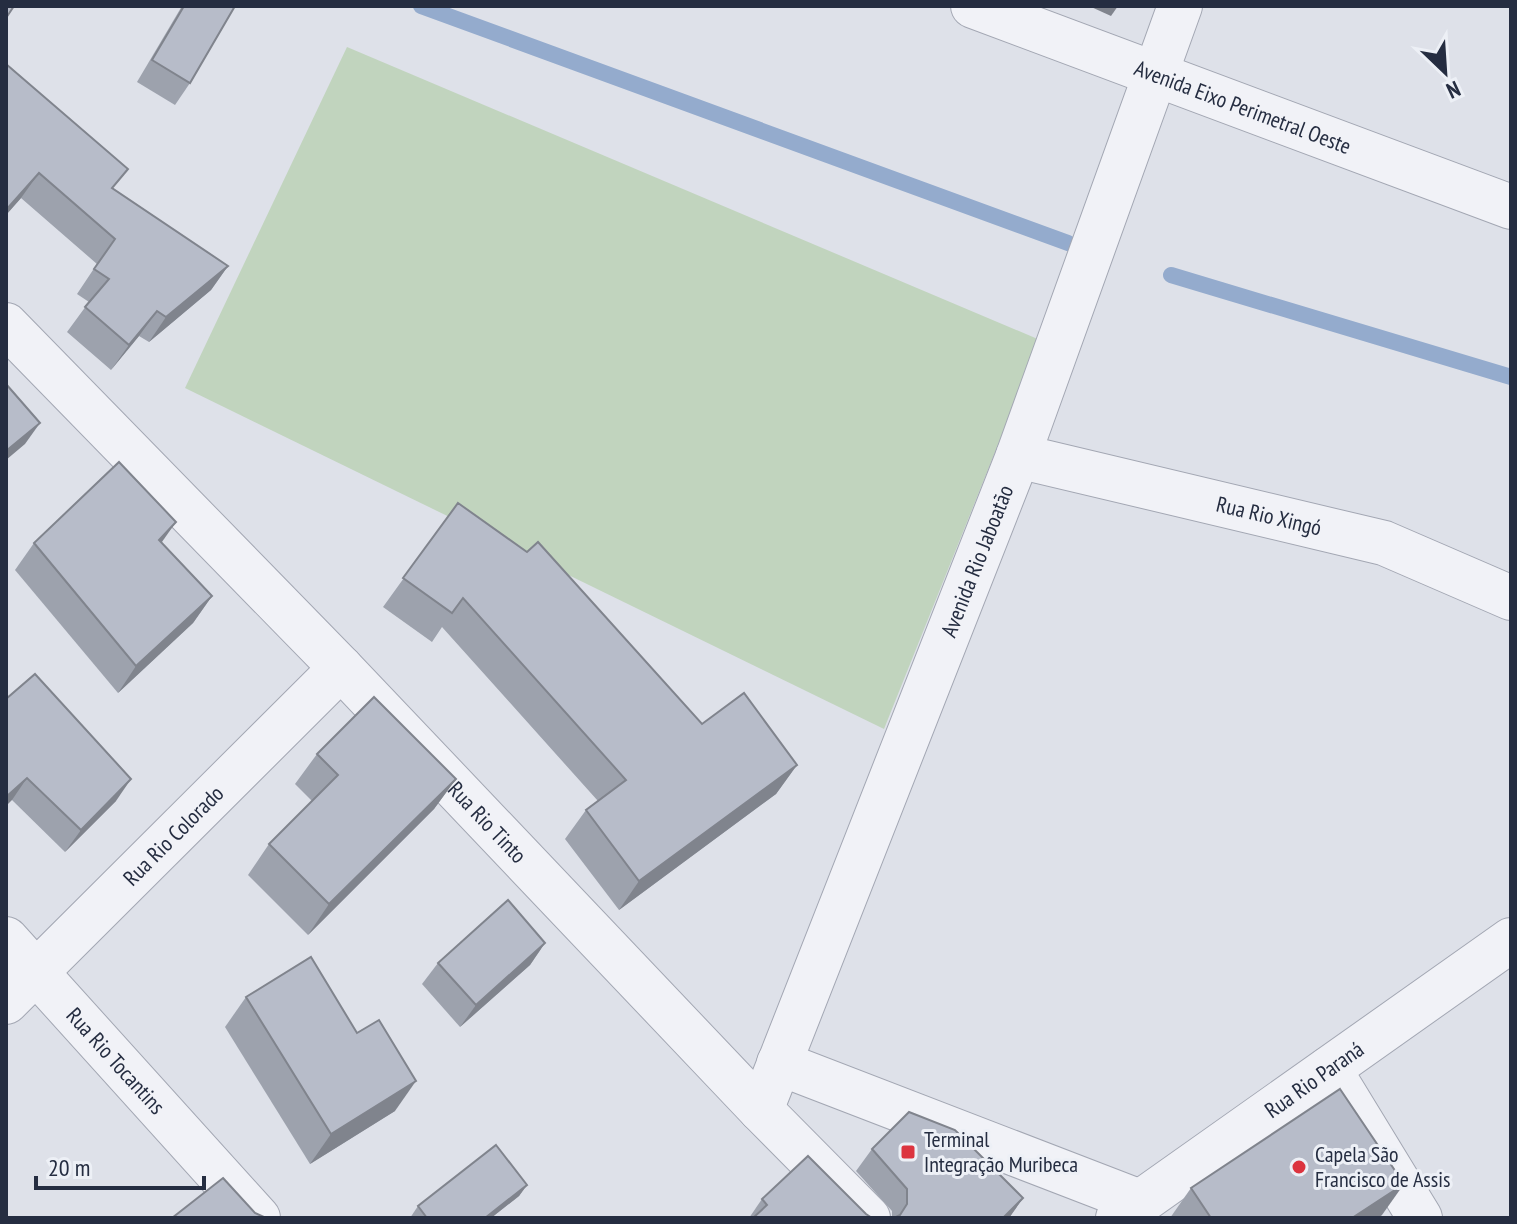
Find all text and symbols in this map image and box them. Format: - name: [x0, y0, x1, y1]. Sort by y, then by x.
- north arrow: [1405, 32, 1485, 112]
- street label: Avenida Eixo Perimetral Oeste: [1131, 54, 1355, 160]
- text: N: [1442, 75, 1465, 105]
- street label: Avenida Rio Jaboatão: [934, 481, 1019, 641]
- street label: Rua Rio Xingó: [1214, 490, 1324, 542]
- street label: Rua Rio Tinto: [442, 775, 533, 869]
- street label: Rua Rio Colorado: [117, 779, 229, 891]
- street label: Rua Rio Tocantins: [61, 1002, 171, 1120]
- street label: Rua Rio Paraná: [1259, 1035, 1369, 1124]
- place label: Terminal Integração Muribeca: [924, 1125, 1078, 1178]
- scale bar: [36, 1140, 204, 1190]
- place label: Capela São Francisco de Assis: [1315, 1140, 1450, 1193]
- marker: Terminal Integração Muribeca: [899, 1143, 917, 1161]
- text: 20 m: [48, 1152, 90, 1183]
- marker: Capela São Francisco de Assis: [1290, 1158, 1308, 1176]

